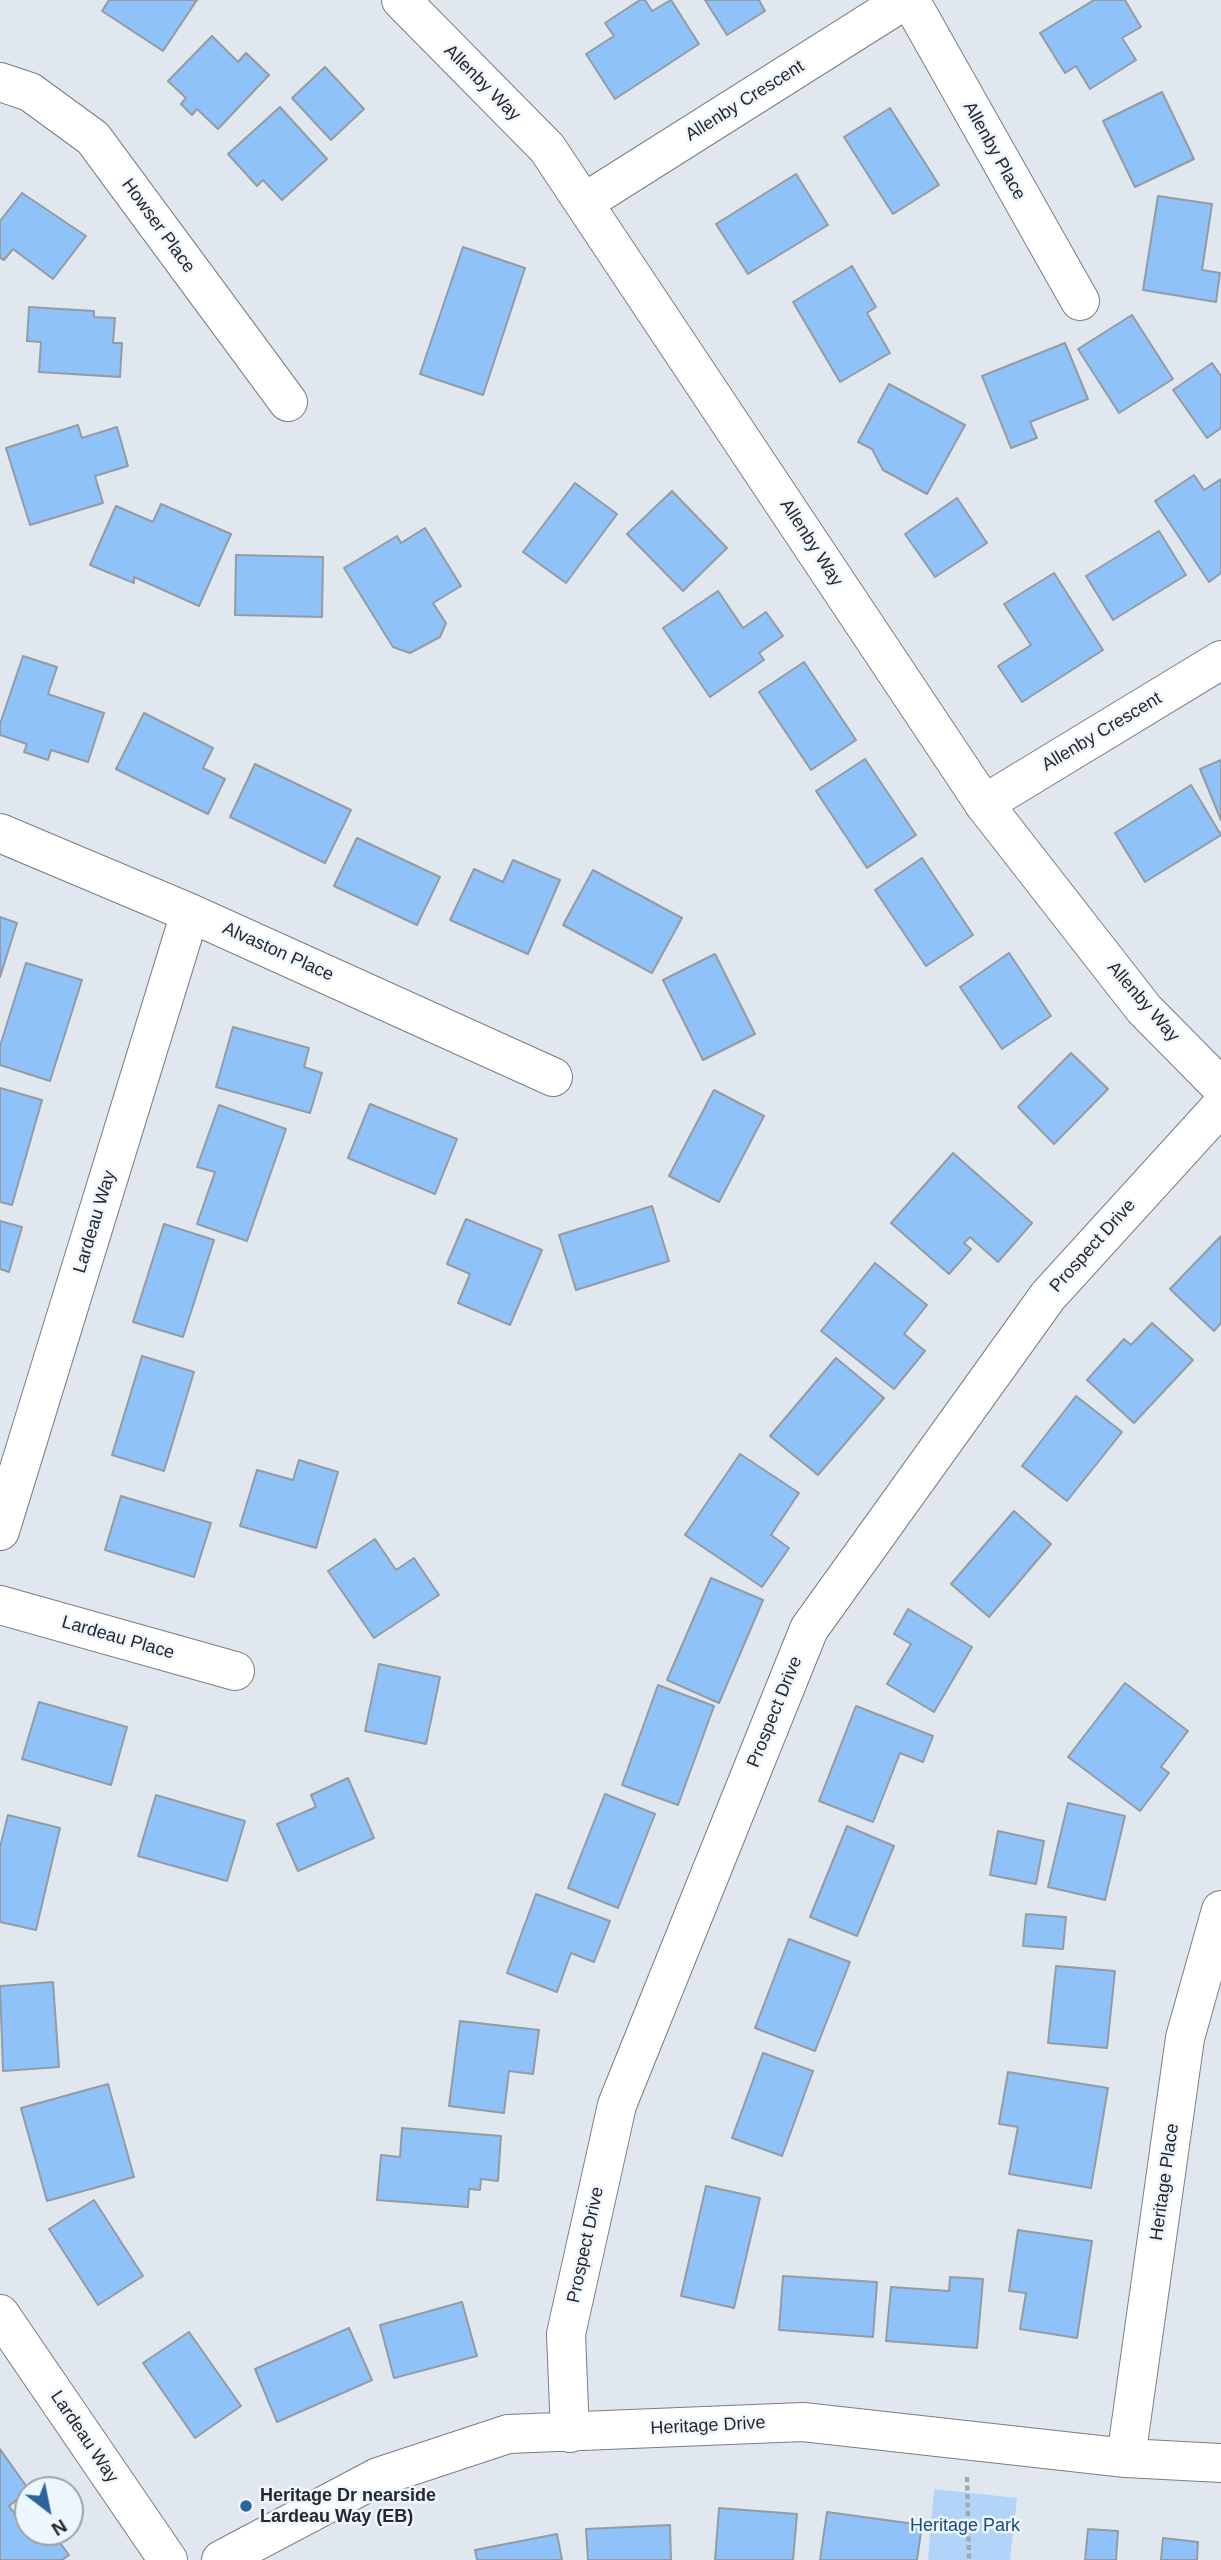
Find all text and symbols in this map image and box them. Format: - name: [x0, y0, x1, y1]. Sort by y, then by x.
- street label: Allenby Way: [439, 40, 525, 126]
- street label: Allenby Crescent: [682, 56, 808, 146]
- street label: Allenby Place: [958, 98, 1030, 204]
- street label: Howser Place: [117, 175, 199, 277]
- street label: Allenby Way: [775, 495, 847, 591]
- street label: Allenby Crescent: [1038, 688, 1166, 776]
- street label: Alvaston Place: [219, 918, 337, 986]
- street label: Allenby Way: [1102, 957, 1184, 1047]
- street label: Lardeau Way: [69, 1168, 121, 1276]
- street label: Prospect Drive: [1045, 1195, 1141, 1297]
- street label: Lardeau Place: [59, 1612, 177, 1664]
- street label: Prospect Drive: [743, 1653, 807, 1771]
- street label: Heritage Place: [1146, 2122, 1184, 2242]
- street label: Prospect Drive: [563, 2185, 609, 2305]
- street label: Lardeau Way: [45, 2387, 123, 2487]
- street label: Heritage Drive: [650, 2412, 766, 2440]
- north arrow: [14, 2476, 84, 2546]
- place label: Heritage Dr nearside Lardeau Way (EB): [260, 2485, 436, 2528]
- marker: Heritage Dr nearside Lardeau Way (EB): [238, 2498, 254, 2514]
- text: N: [48, 2515, 71, 2540]
- park label: Heritage Park: [910, 2515, 1020, 2537]

